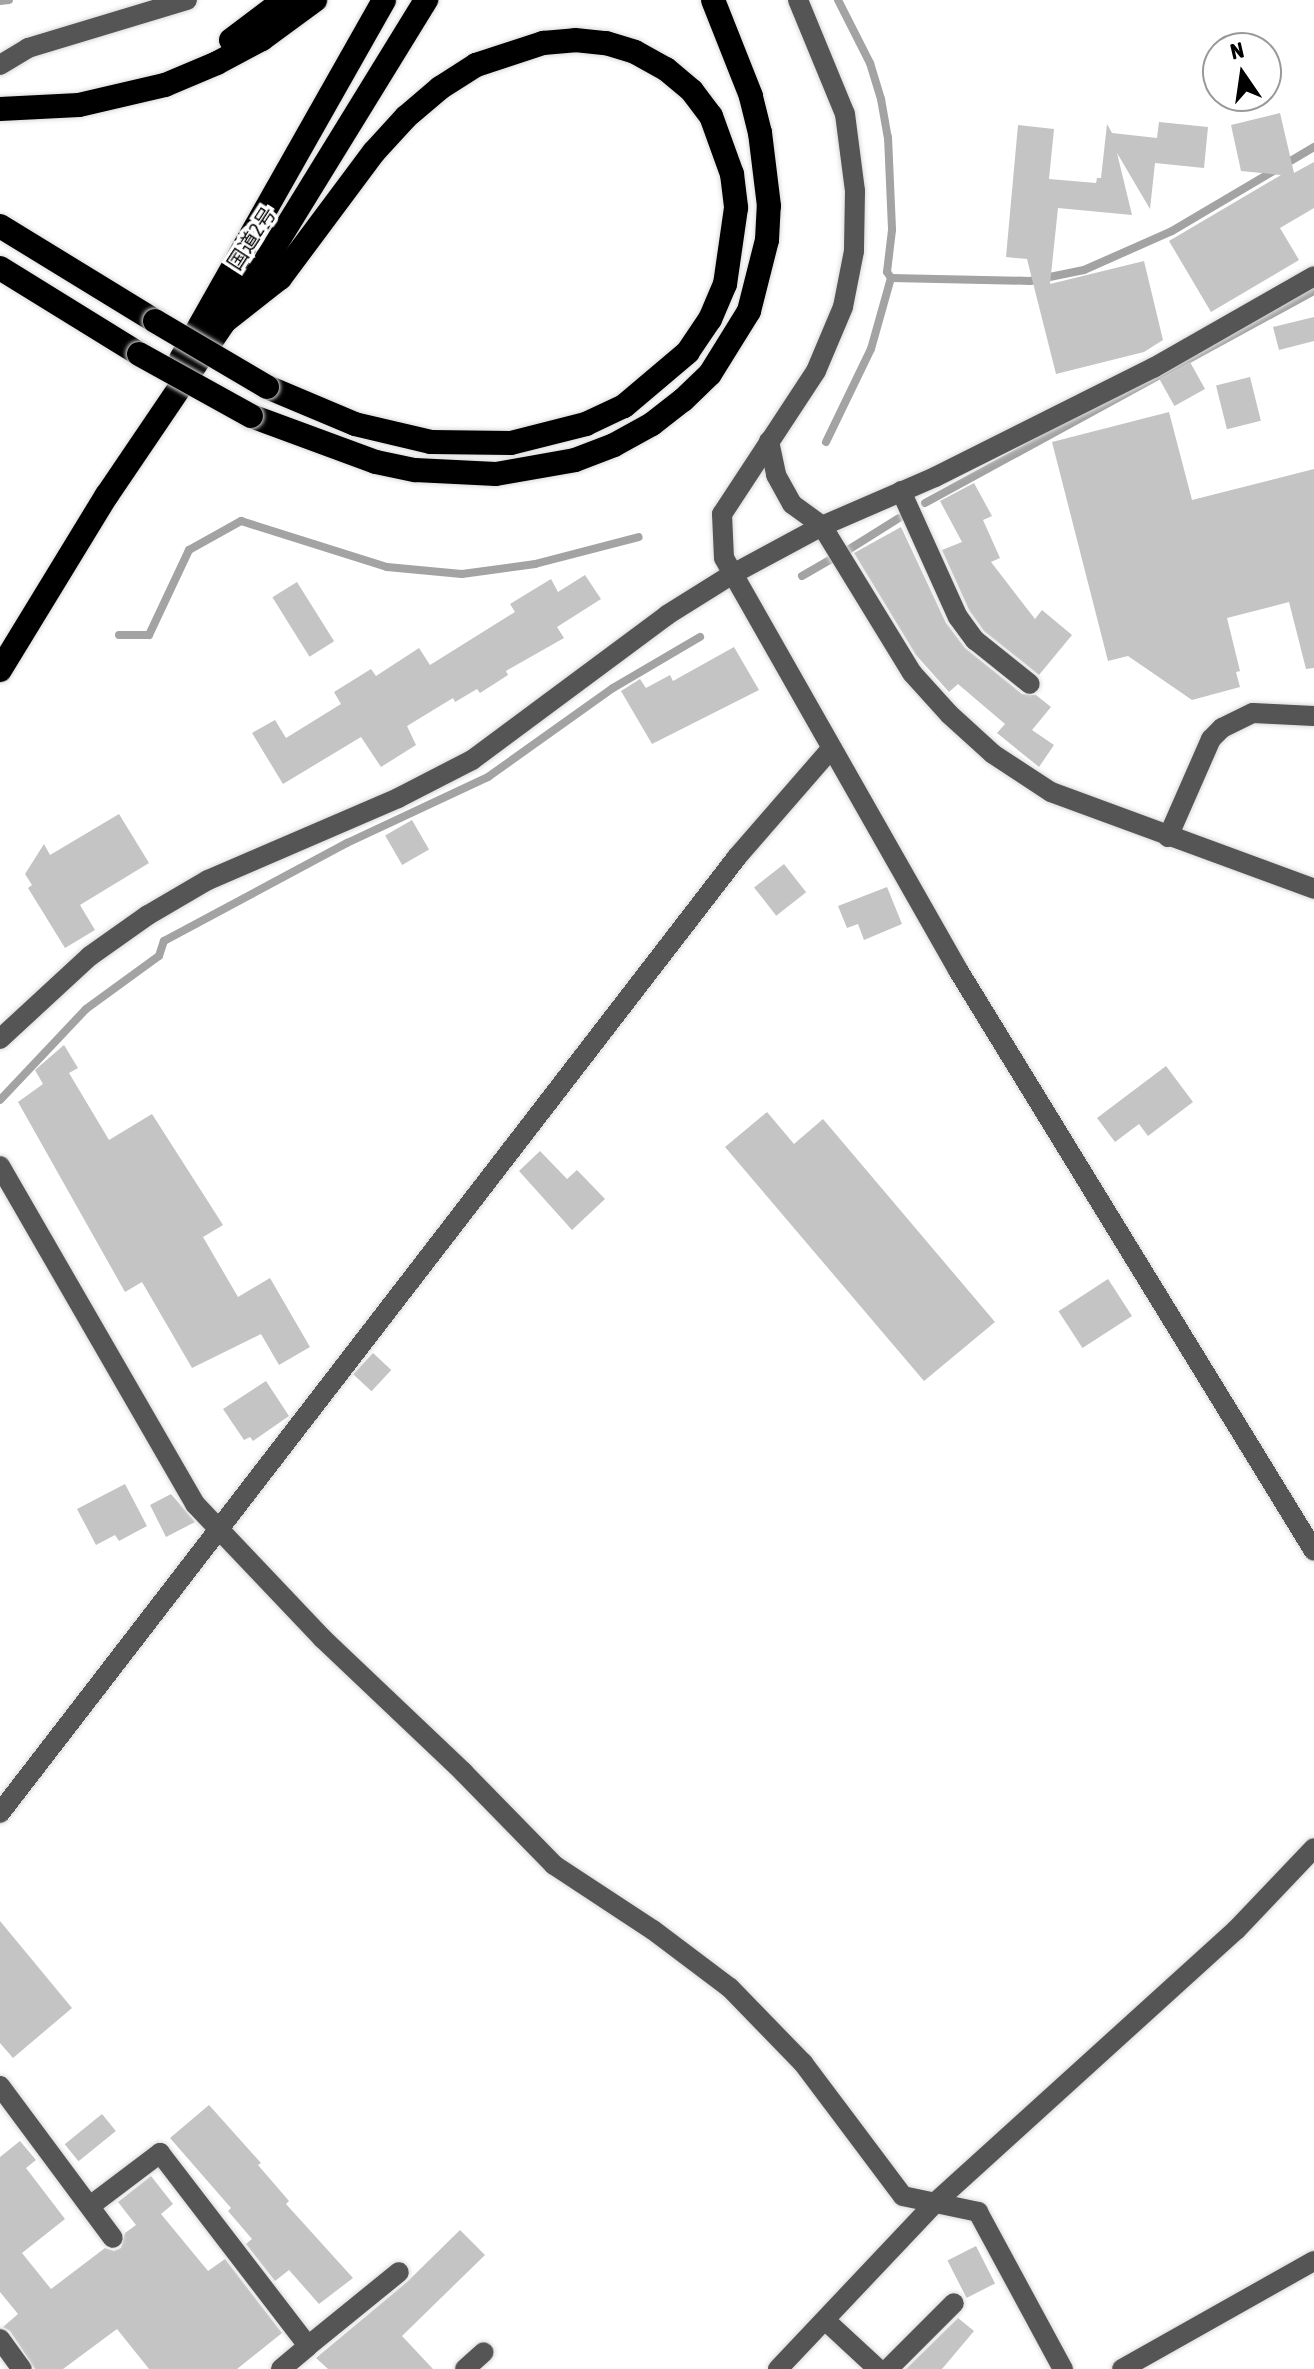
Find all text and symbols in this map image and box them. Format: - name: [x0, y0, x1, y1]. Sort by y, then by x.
- north arrow: [1202, 32, 1282, 112]
- text: N: [1228, 36, 1246, 65]
- street label: 国道2号: [222, 202, 280, 274]

